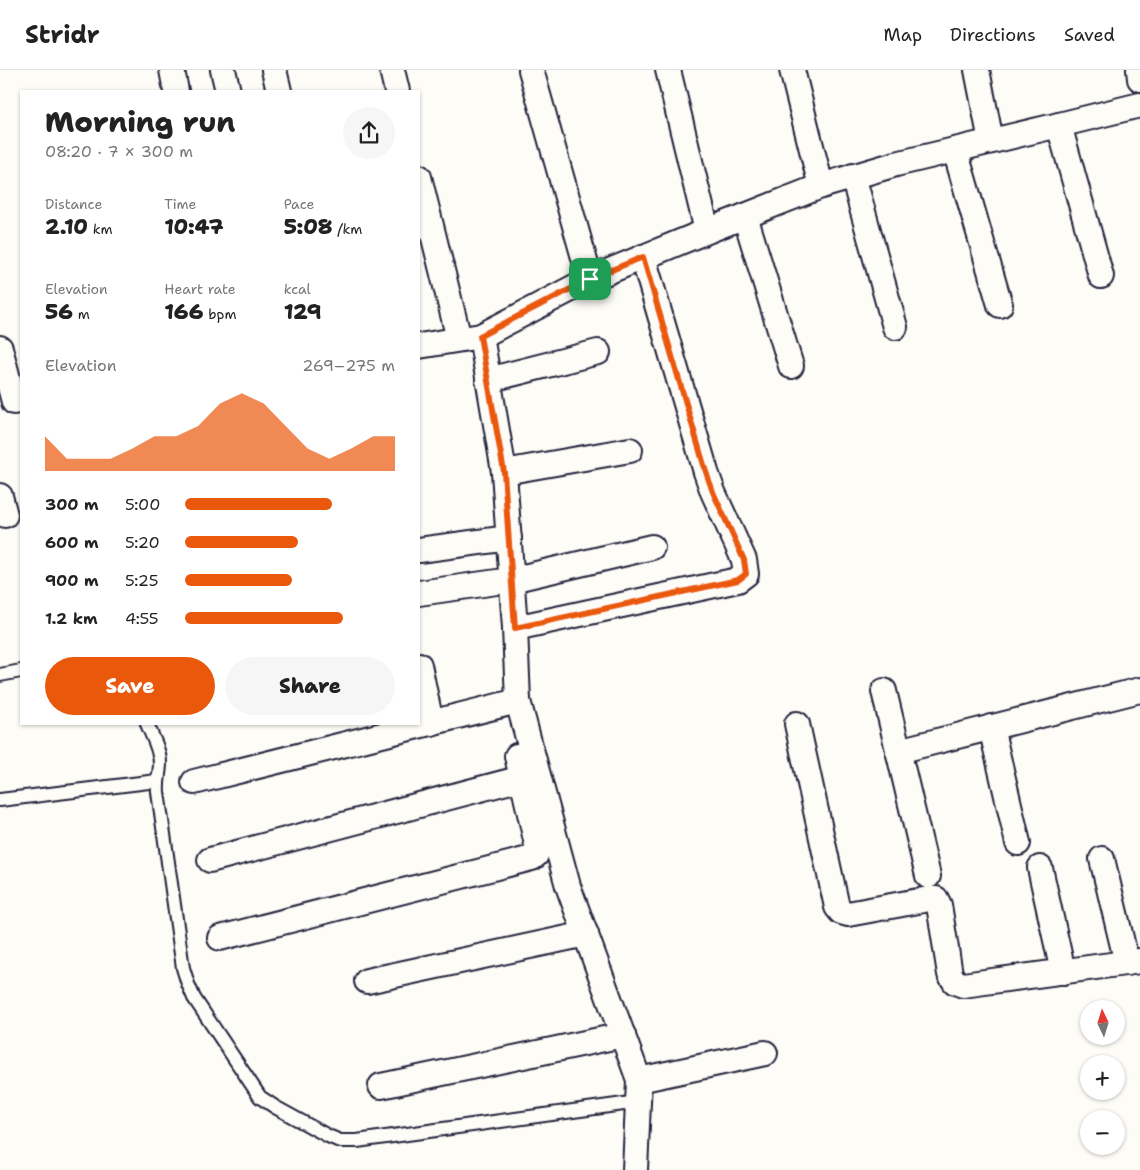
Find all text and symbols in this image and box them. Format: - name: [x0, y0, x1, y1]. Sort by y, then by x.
- text: Stridr: [25, 19, 100, 51]
- text: Map: [884, 23, 922, 47]
- text: Directions: [950, 23, 1036, 47]
- text: Saved: [1064, 23, 1115, 47]
- text: Morning run: [45, 103, 235, 141]
- button: share: [343, 107, 395, 159]
- text: 08:20 · 7 × 300 m: [45, 141, 193, 162]
- text: Distance: [45, 195, 102, 213]
- text: Time: [164, 195, 196, 213]
- text: Pace: [284, 195, 314, 213]
- text: 2.10: [45, 213, 88, 241]
- text: 10:47: [164, 213, 224, 241]
- text: 5:08: [284, 213, 333, 241]
- text: km: [88, 220, 113, 238]
- text: /km: [333, 220, 362, 238]
- pin: [569, 258, 611, 300]
- icon: arrive: [576, 265, 604, 293]
- text: Elevation: [45, 280, 108, 298]
- text: Heart rate: [164, 280, 236, 298]
- text: kcal: [284, 280, 311, 298]
- text: 56: [45, 298, 73, 326]
- text: 166: [164, 298, 204, 326]
- text: 129: [284, 298, 322, 326]
- text: m: [73, 305, 90, 323]
- text: bpm: [204, 305, 236, 323]
- text: Elevation: [45, 355, 117, 376]
- text: 269–275 m: [302, 355, 395, 376]
- text: 300 m: [45, 494, 99, 515]
- text: 5:00: [125, 494, 160, 515]
- text: 600 m: [45, 532, 99, 553]
- text: 5:20: [125, 532, 160, 553]
- text: 900 m: [45, 570, 99, 591]
- text: 5:25: [125, 570, 158, 591]
- text: 1.2 km: [45, 608, 98, 629]
- text: 4:55: [125, 608, 159, 629]
- button: Save: [45, 657, 215, 715]
- button: Share: [225, 657, 395, 715]
- north arrow: [1080, 1000, 1125, 1045]
- map controls: [1080, 1000, 1125, 1155]
- button: +: [1080, 1055, 1125, 1100]
- button: −: [1080, 1110, 1125, 1155]

